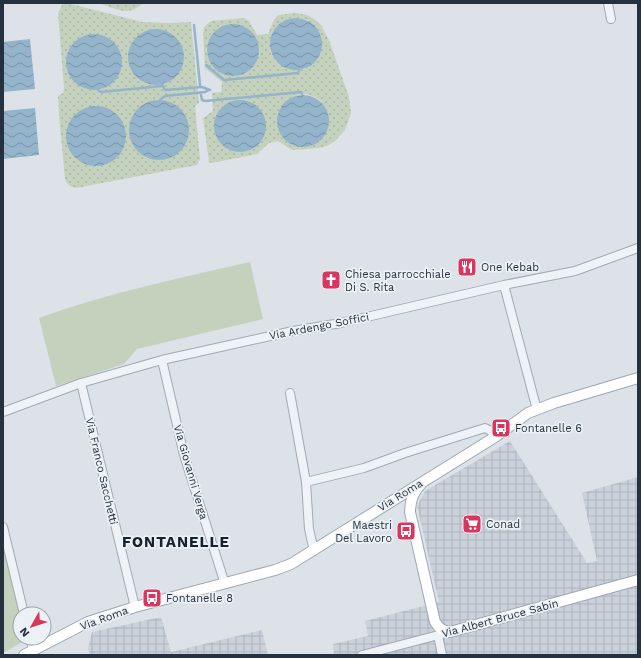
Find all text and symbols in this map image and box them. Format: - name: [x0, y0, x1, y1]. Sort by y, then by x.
- restaurant icon: One Kebab: [456, 256, 478, 278]
- place label: One Kebab: [481, 261, 539, 274]
- place label: Chiesa parrocchiale Di S. Rita: [345, 268, 451, 294]
- church icon: Chiesa parrocchiale Di S. Rita: [320, 269, 342, 291]
- street label: Via Ardengo Soffici: [268, 310, 370, 343]
- street label: Via Franco Sacchetti: [83, 416, 120, 526]
- bus stop icon: Fontanelle 6: [490, 417, 512, 439]
- place label: Fontanelle 6: [515, 422, 582, 435]
- street label: Via Giovanni Verga: [171, 423, 210, 521]
- street label: Via Roma: [376, 477, 425, 514]
- supermarket icon: Conad: [461, 513, 483, 535]
- place label: Conad: [486, 518, 520, 531]
- place label: Maestri Del Lavoro: [335, 519, 392, 545]
- bus stop icon: Maestri Del Lavoro: [395, 520, 417, 542]
- district label: FONTANELLE: [122, 533, 230, 551]
- bus stop icon: Fontanelle 8: [141, 587, 163, 609]
- place label: Fontanelle 8: [166, 592, 233, 605]
- street label: Via Albert Bruce Sabin: [440, 597, 560, 640]
- street label: Via Roma: [78, 604, 130, 633]
- north arrow: [12, 606, 52, 646]
- text: N: [17, 625, 32, 639]

